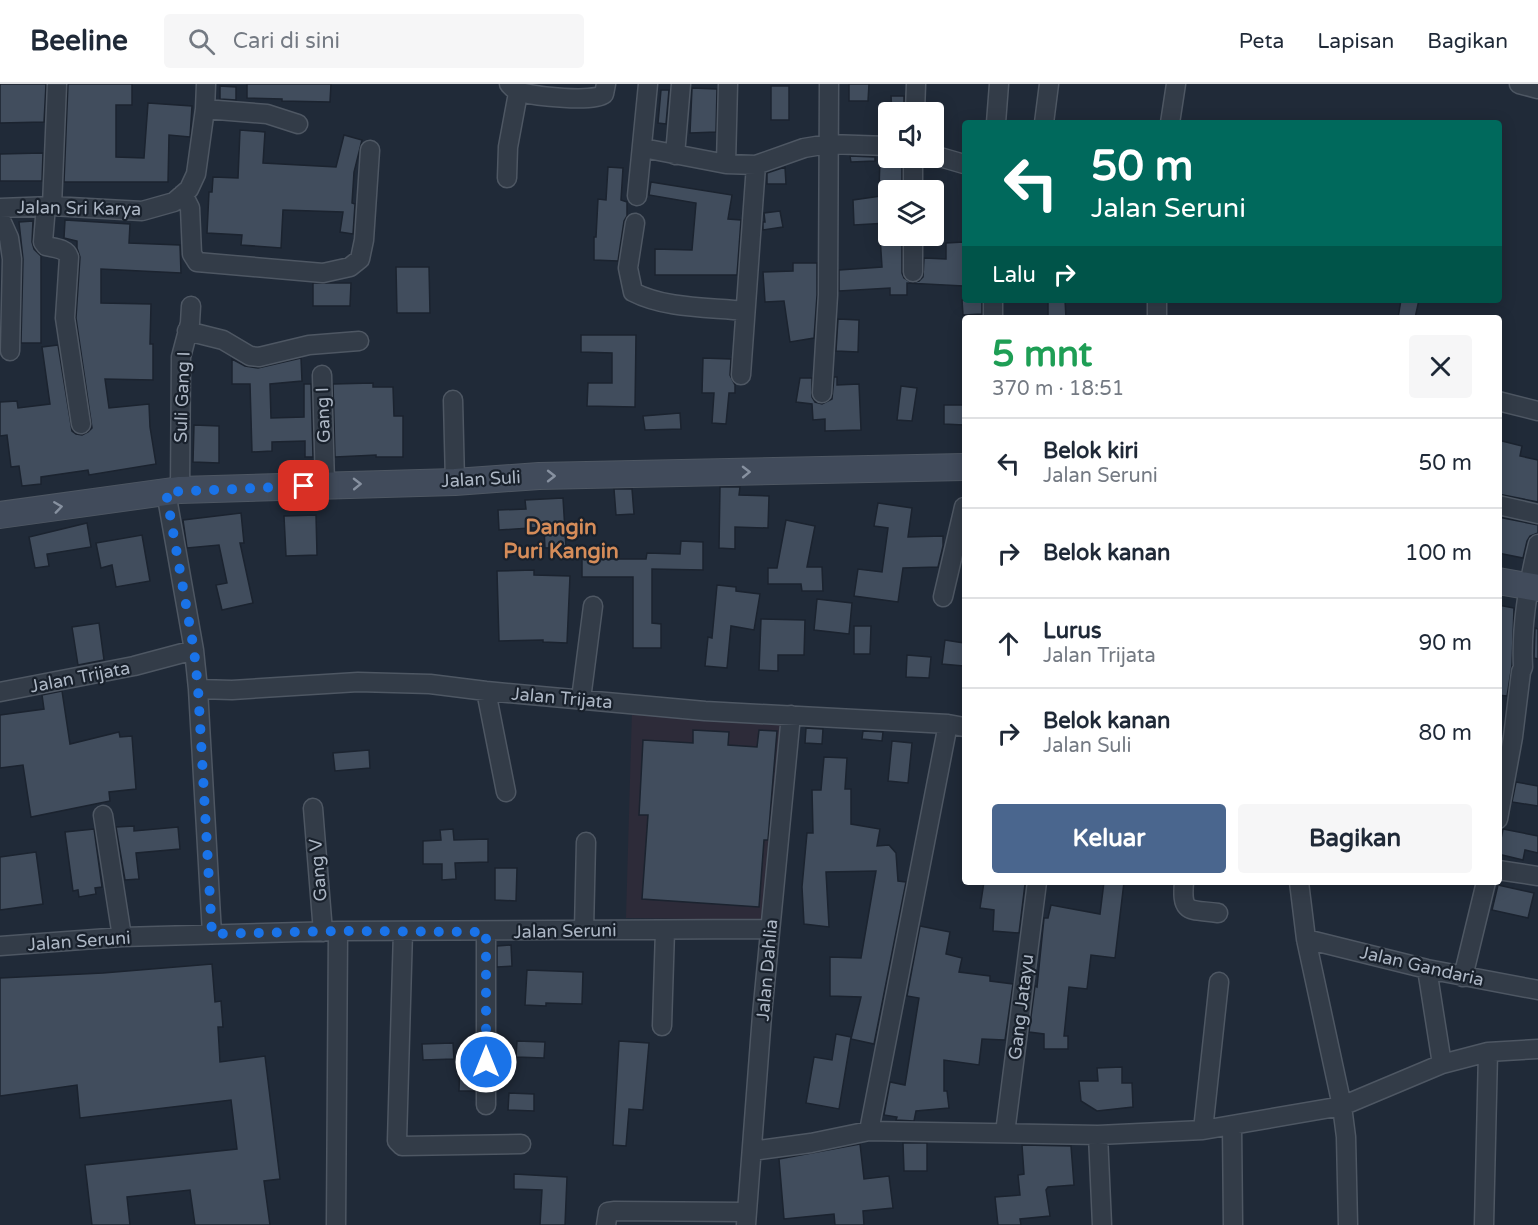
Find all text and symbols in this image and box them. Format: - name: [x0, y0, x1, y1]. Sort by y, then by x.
- search box: [164, 14, 584, 68]
- text: Beeline: [30, 24, 128, 58]
- icon: search: [185, 25, 218, 58]
- text: Cari di sini: [233, 28, 340, 54]
- text: Peta: [1239, 29, 1284, 54]
- text: Lapisan: [1317, 29, 1394, 54]
- text: Bagikan: [1427, 29, 1508, 54]
- map controls: [878, 102, 944, 246]
- button: sound: [878, 102, 944, 168]
- text: 50 m: [1091, 141, 1193, 192]
- icon: left: [992, 144, 1070, 222]
- button: layers: [878, 180, 944, 246]
- text: Jalan Seruni: [1091, 192, 1246, 225]
- street label: Jalan Sri Karya: [17, 196, 141, 220]
- icon: right: [1048, 258, 1081, 291]
- text: Lalu: [992, 262, 1036, 288]
- text: 5 mnt: [992, 333, 1092, 376]
- button: close: [1409, 335, 1472, 398]
- street label: Suli Gang I: [169, 351, 195, 443]
- text: 370 m · 18:51: [992, 377, 1124, 401]
- street label: Gang I: [311, 387, 335, 443]
- text: Belok kiri: [1043, 438, 1139, 464]
- icon: left: [992, 447, 1025, 480]
- text: 50 m: [1418, 450, 1472, 476]
- pin: [278, 460, 329, 511]
- text: Jalan Seruni: [1043, 464, 1158, 488]
- street label: Jalan Suli: [441, 466, 521, 492]
- one-way arrow: [742, 466, 751, 478]
- icon: arrive: [287, 469, 320, 502]
- one-way arrow: [547, 470, 556, 482]
- one-way arrow: [352, 478, 361, 491]
- one-way arrow: [53, 501, 63, 513]
- district label: Dangin Puri Kangin: [503, 515, 619, 564]
- icon: right: [992, 537, 1025, 570]
- text: Belok kanan: [1043, 540, 1170, 566]
- text: 100 m: [1405, 540, 1472, 566]
- text: Lurus: [1043, 618, 1101, 644]
- icon: ahead: [992, 627, 1025, 660]
- text: 90 m: [1418, 630, 1472, 656]
- text: Jalan Trijata: [1043, 644, 1156, 668]
- street label: Jalan Trijata: [28, 657, 132, 697]
- street label: Jalan Trijata: [510, 683, 614, 713]
- text: Belok kanan: [1043, 708, 1170, 734]
- icon: right: [992, 717, 1025, 750]
- text: 80 m: [1418, 720, 1472, 746]
- text: Jalan Suli: [1043, 734, 1131, 758]
- button: Keluar: [992, 804, 1226, 873]
- button: Bagikan: [1238, 804, 1472, 873]
- street label: Gang V: [304, 837, 332, 902]
- street label: Jalan Dahlia: [752, 918, 782, 1022]
- street label: Jalan Seruni: [513, 919, 617, 943]
- street label: Jalan Seruni: [27, 926, 131, 956]
- street label: Jalan Gandaria: [1358, 941, 1486, 991]
- street label: Gang Jatayu: [1004, 953, 1038, 1061]
- position arrow: [454, 1030, 518, 1094]

